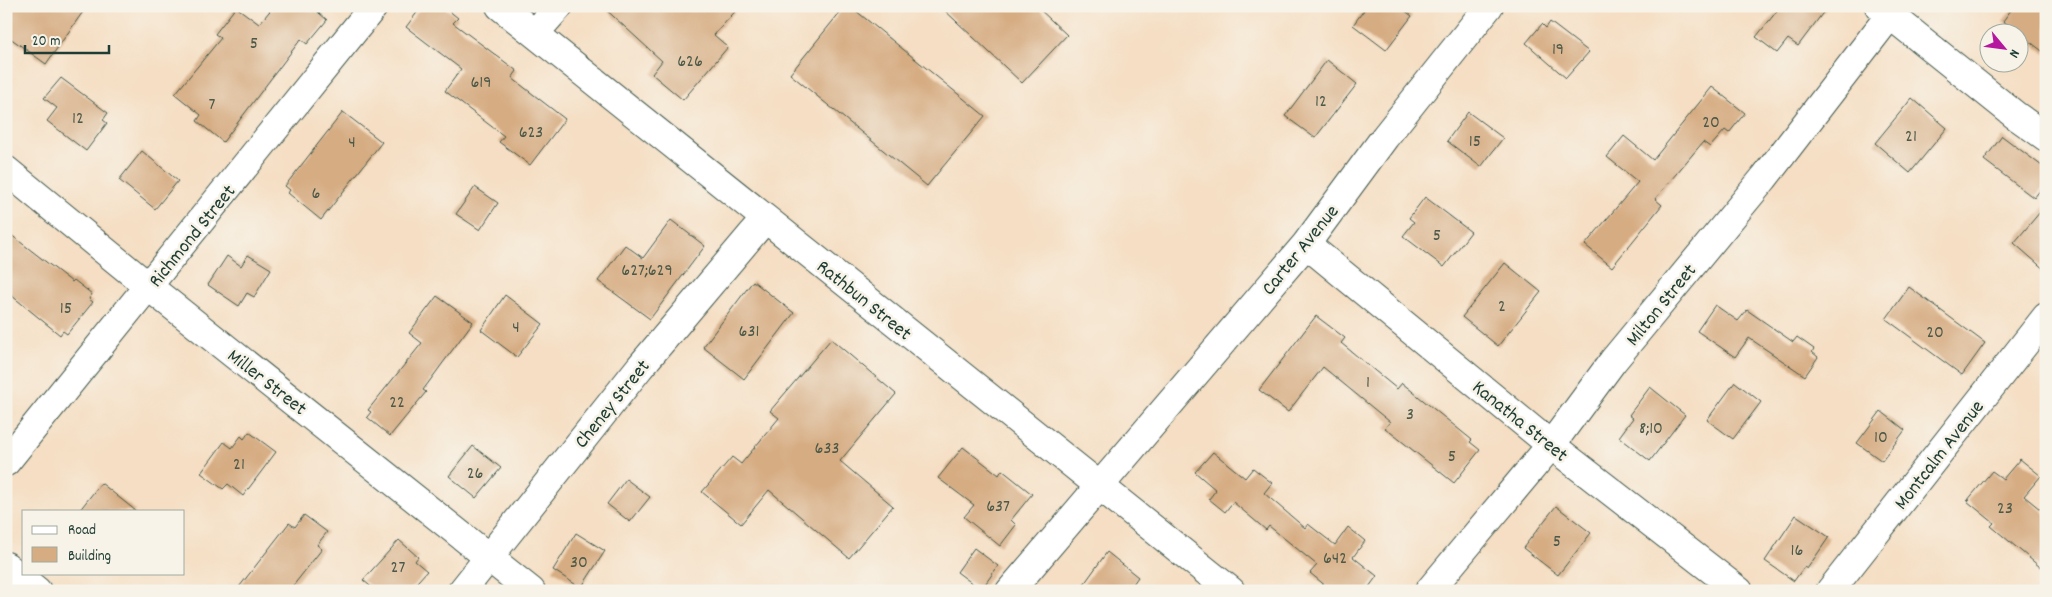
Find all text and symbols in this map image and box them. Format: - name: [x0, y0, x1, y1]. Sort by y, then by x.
- scale bar: [25, 22, 109, 54]
- north arrow: [1980, 22, 2030, 72]
- text: 20 m: [32, 31, 60, 53]
- house number: 5: [250, 32, 258, 57]
- house number: 19: [1552, 38, 1564, 63]
- text: N: [2003, 45, 2024, 61]
- house number: 626: [677, 50, 703, 75]
- house number: 619: [470, 71, 492, 96]
- house number: 12: [1315, 90, 1327, 115]
- house number: 7: [209, 93, 216, 118]
- house number: 12: [72, 107, 84, 132]
- house number: 20: [1702, 111, 1720, 136]
- house number: 623: [519, 121, 543, 146]
- house number: 21: [1905, 125, 1917, 150]
- house number: 15: [1469, 130, 1481, 155]
- house number: 4: [348, 131, 356, 156]
- street label: Richmond Street: [143, 179, 244, 294]
- house number: 6: [312, 182, 320, 207]
- street label: Carter Avenue: [1256, 199, 1347, 302]
- house number: 5: [1433, 224, 1441, 249]
- street label: Rathbun Street: [809, 254, 917, 349]
- house number: 627;629: [621, 259, 673, 284]
- street label: Milton Street: [1620, 259, 1704, 353]
- house number: 2: [1498, 295, 1506, 320]
- house number: 15: [60, 297, 72, 322]
- house number: 4: [512, 316, 520, 341]
- house number: 631: [739, 320, 759, 345]
- house number: 20: [1926, 321, 1944, 346]
- street label: Miller Street: [220, 343, 312, 423]
- street label: Cheney Street: [569, 354, 658, 455]
- house number: 1: [1366, 371, 1370, 396]
- street label: Kanatha Street: [1465, 375, 1573, 470]
- house number: 22: [389, 391, 405, 416]
- street label: Montcalm Avenue: [1889, 395, 1992, 517]
- house number: 3: [1406, 403, 1414, 428]
- house number: 8;10: [1639, 417, 1663, 442]
- house number: 10: [1874, 426, 1888, 451]
- house number: 633: [815, 437, 839, 462]
- house number: 5: [1448, 445, 1456, 470]
- house number: 21: [233, 453, 245, 478]
- house number: 26: [467, 462, 483, 487]
- house number: 637: [986, 495, 1010, 520]
- house number: 23: [1997, 497, 2013, 522]
- legend: [22, 510, 185, 574]
- text: Road: [68, 520, 96, 542]
- house number: 5: [1553, 530, 1561, 555]
- house number: 16: [1791, 539, 1803, 564]
- text: Building: [68, 546, 111, 568]
- house number: 642: [1323, 547, 1347, 572]
- house number: 30: [570, 551, 588, 576]
- house number: 27: [391, 556, 405, 581]

